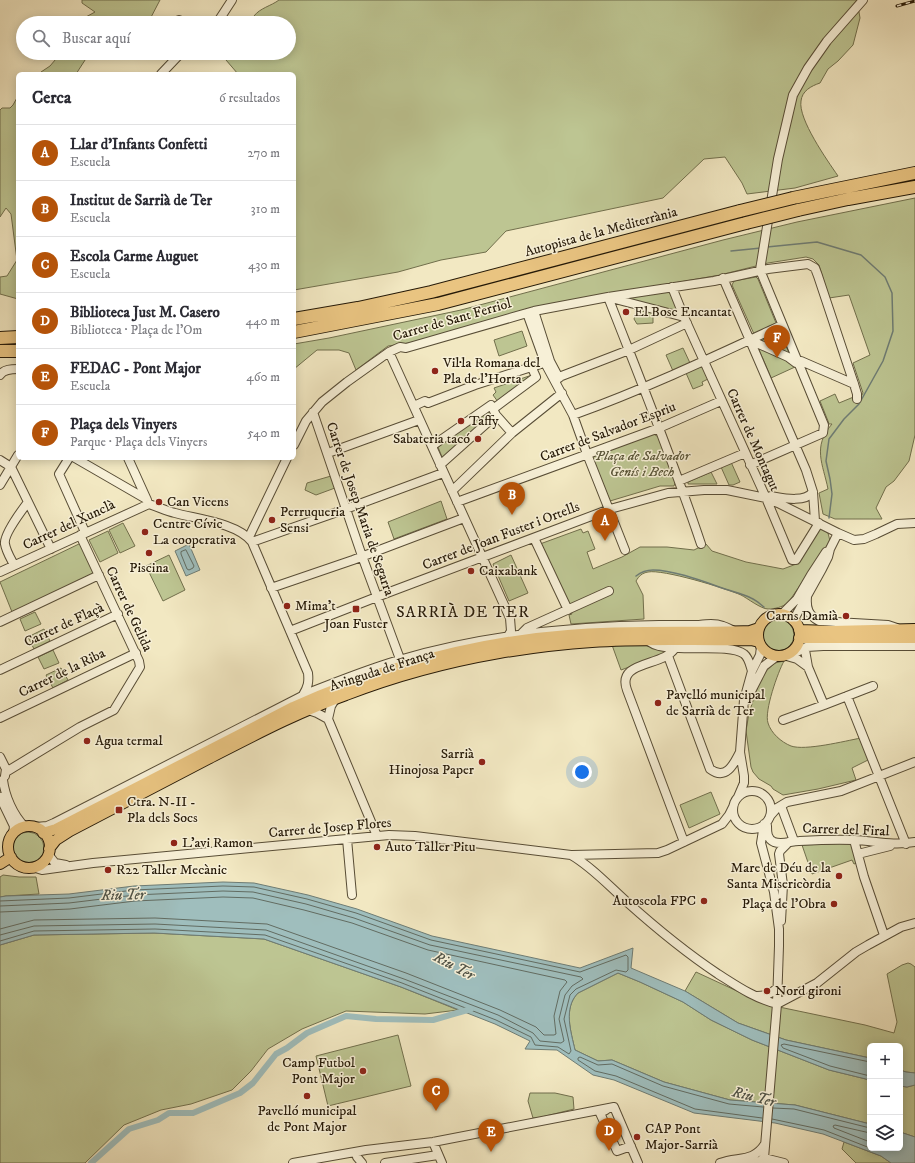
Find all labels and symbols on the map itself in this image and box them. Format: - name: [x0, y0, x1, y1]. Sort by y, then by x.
- street label: Autopista de la Mediterrània: [523, 203, 679, 261]
- street label: Carrer de Sant Ferriol: [391, 294, 514, 346]
- place label: El Bosc Encantat: [634, 303, 732, 321]
- marker: El Bosc Encantat: [621, 307, 631, 317]
- pin: F: [764, 325, 790, 358]
- place label: Vil·la Romana del Pla de l'Horta: [442, 354, 541, 388]
- marker: Vil·la Romana del Pla de l'Horta: [430, 366, 440, 376]
- street label: Carrer de Montagut: [722, 386, 784, 495]
- street label: Carrer de Salvador Espriu: [538, 398, 679, 466]
- place label: Taffy: [469, 412, 499, 430]
- marker: Taffy: [456, 416, 466, 426]
- street label: Carrer de Josep Maria de Segarra: [322, 420, 398, 598]
- place label: Sabateria tacó: [393, 430, 470, 448]
- marker: Sabateria tacó: [473, 434, 483, 444]
- park label: Plaça de Salvador Genís i Bech: [594, 447, 691, 481]
- pin: B: [499, 482, 525, 515]
- place label: Can Vicens: [167, 493, 229, 511]
- street label: Carrer del Xunclà: [20, 496, 118, 554]
- marker: Can Vicens: [154, 497, 164, 507]
- street label: Carrer de Joan Fuster i Ortells: [420, 498, 583, 574]
- place label: Perruqueria Sensi: [280, 503, 345, 537]
- pin: A: [592, 508, 618, 541]
- place label: Centre Cívic La cooperativa: [153, 515, 236, 549]
- marker: Perruqueria Sensi: [267, 515, 277, 525]
- marker: Centre Cívic La cooperativa: [140, 527, 150, 537]
- marker: Piscina: [144, 548, 154, 558]
- place label: Piscina: [129, 559, 169, 577]
- place label: Caixabank: [479, 562, 538, 580]
- street label: Carrer de Gelida: [101, 564, 157, 654]
- marker: Caixabank: [466, 566, 476, 576]
- place label: Mima't: [295, 597, 336, 615]
- street label: Carrer de Flaçà: [21, 599, 107, 651]
- marker: Mima't: [282, 601, 292, 611]
- district label: SARRIÀ DE TER: [396, 602, 530, 622]
- marker: Joan Fuster: [351, 604, 361, 614]
- place label: Carns Damià: [766, 607, 838, 625]
- marker: Carns Damià: [841, 611, 851, 621]
- place label: Joan Fuster: [322, 615, 389, 633]
- street label: Carrer de la Riba: [16, 644, 108, 702]
- street label: Avinguda de França: [327, 645, 437, 695]
- place label: Pavelló municipal de Sarrià de Ter: [666, 686, 766, 720]
- marker: Pavelló municipal de Sarrià de Ter: [653, 698, 663, 708]
- place label: Agua termal: [95, 732, 163, 750]
- marker: Agua termal: [82, 736, 92, 746]
- place label: Sarrià Hinojosa Paper: [389, 745, 475, 779]
- marker: Sarrià Hinojosa Paper: [477, 757, 487, 767]
- your location: [572, 762, 592, 782]
- place label: Ctra. N-II - Pla dels Socs: [127, 793, 198, 827]
- marker: Ctra. N-II - Pla dels Socs: [114, 805, 124, 815]
- street label: Carrer de Josep Flores: [268, 814, 393, 842]
- street label: Carrer del Firal: [802, 819, 891, 841]
- place label: L'avi Ramon: [182, 834, 254, 852]
- marker: L'avi Ramon: [169, 838, 179, 848]
- place label: Auto Taller Pitu: [385, 838, 476, 856]
- marker: Auto Taller Pitu: [372, 842, 382, 852]
- place label: Mare de Déu de la Santa Misericòrdia: [727, 859, 831, 893]
- place label: R22 Taller Mecànic: [116, 861, 227, 879]
- marker: R22 Taller Mecànic: [103, 865, 113, 875]
- marker: Mare de Déu de la Santa Misericòrdia: [834, 871, 844, 881]
- water label: Riu Ter: [100, 885, 147, 905]
- place label: Autoscola FPC: [612, 892, 696, 910]
- place label: Plaça de l'Obra: [742, 895, 826, 913]
- marker: Autoscola FPC: [699, 896, 709, 906]
- marker: Plaça de l'Obra: [829, 899, 839, 909]
- water label: Riu Ter: [429, 947, 479, 985]
- place label: Nord gironi: [775, 982, 842, 1000]
- marker: Nord gironi: [762, 986, 772, 996]
- place label: Camp Futbol Pont Major: [282, 1054, 356, 1088]
- marker: Camp Futbol Pont Major: [358, 1066, 368, 1076]
- pin: C: [423, 1078, 449, 1111]
- water label: Riu Ter: [729, 1082, 779, 1112]
- marker: Pavelló municipal de Pont Major: [302, 1091, 312, 1101]
- place label: Pavelló municipal de Pont Major: [257, 1102, 357, 1136]
- pin: D: [596, 1118, 622, 1151]
- pin: E: [478, 1119, 504, 1152]
- place label: CAP Pont Major-Sarrià: [645, 1120, 718, 1154]
- marker: CAP Pont Major-Sarrià: [632, 1132, 642, 1142]

